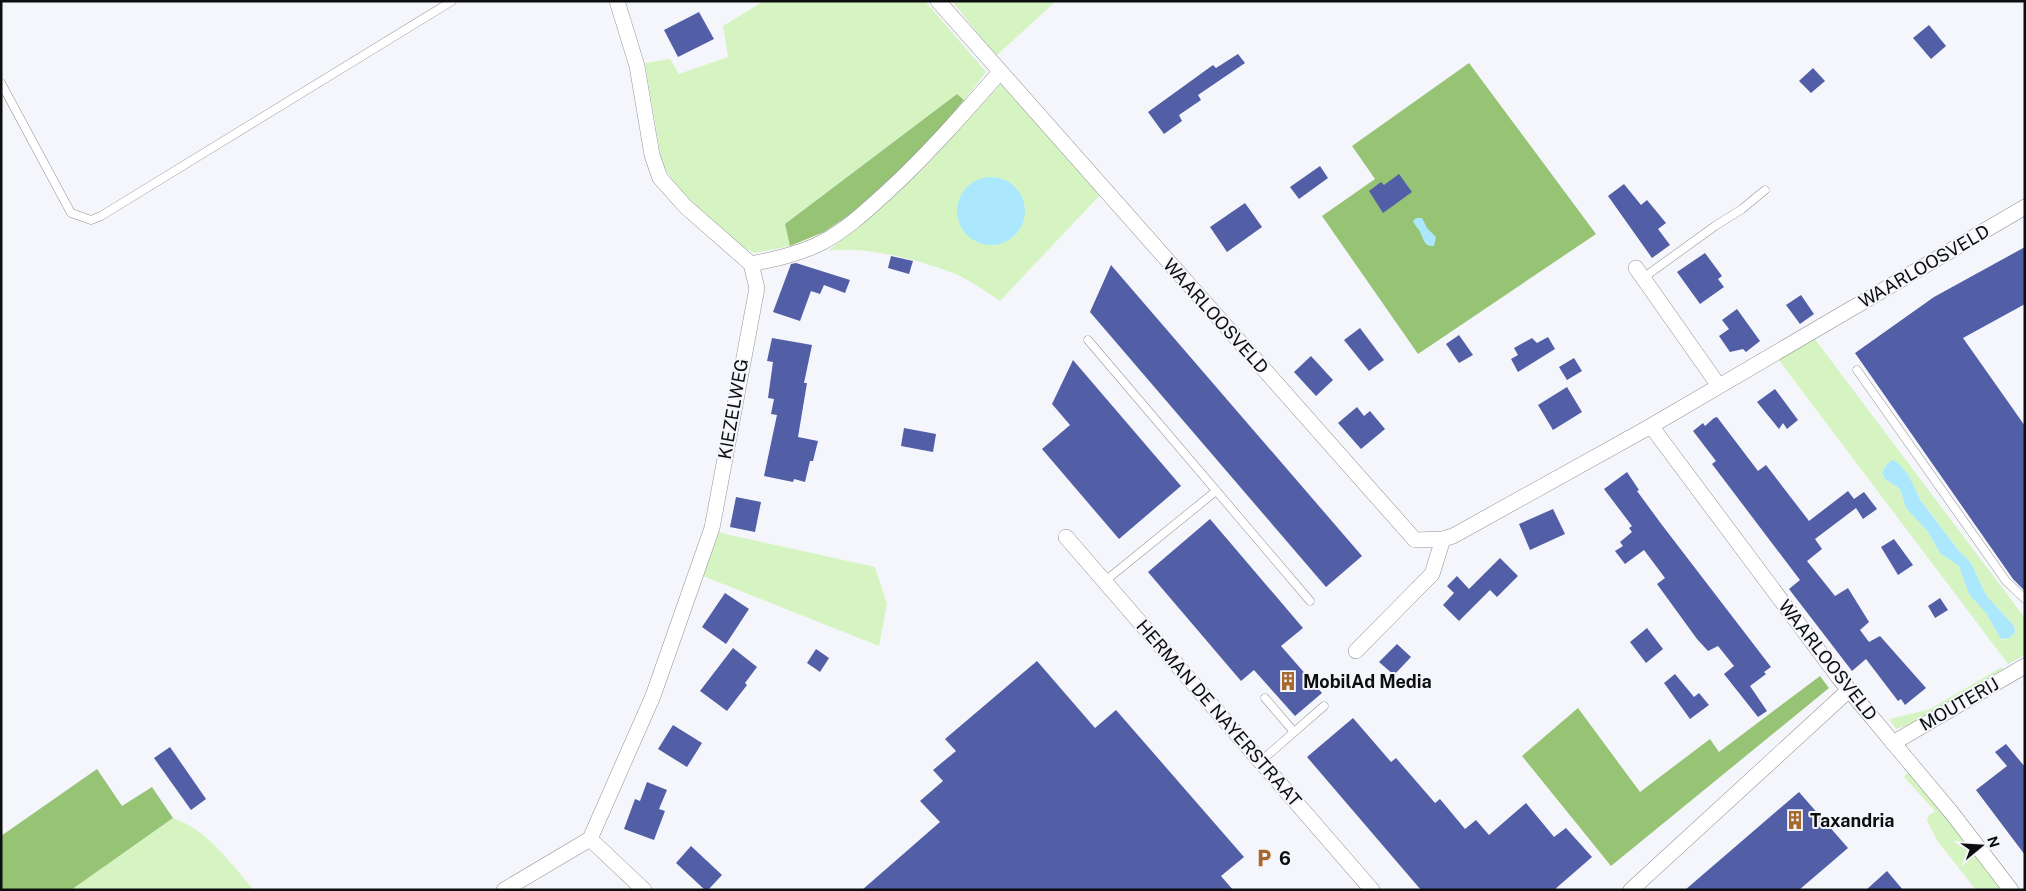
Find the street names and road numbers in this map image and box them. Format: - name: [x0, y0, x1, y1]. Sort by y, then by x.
- street label: WAARLOOSVELD: [1855, 220, 1993, 312]
- street label: WAARLOOSVELD: [1159, 254, 1273, 378]
- street label: KIEZELWEG: [714, 357, 752, 461]
- street label: WAARLOOSVELD: [1774, 595, 1882, 725]
- street label: HERMAN DE NAYERSTRAAT: [1132, 615, 1306, 811]
- street label: MOUTERIJ: [1916, 673, 2002, 735]

